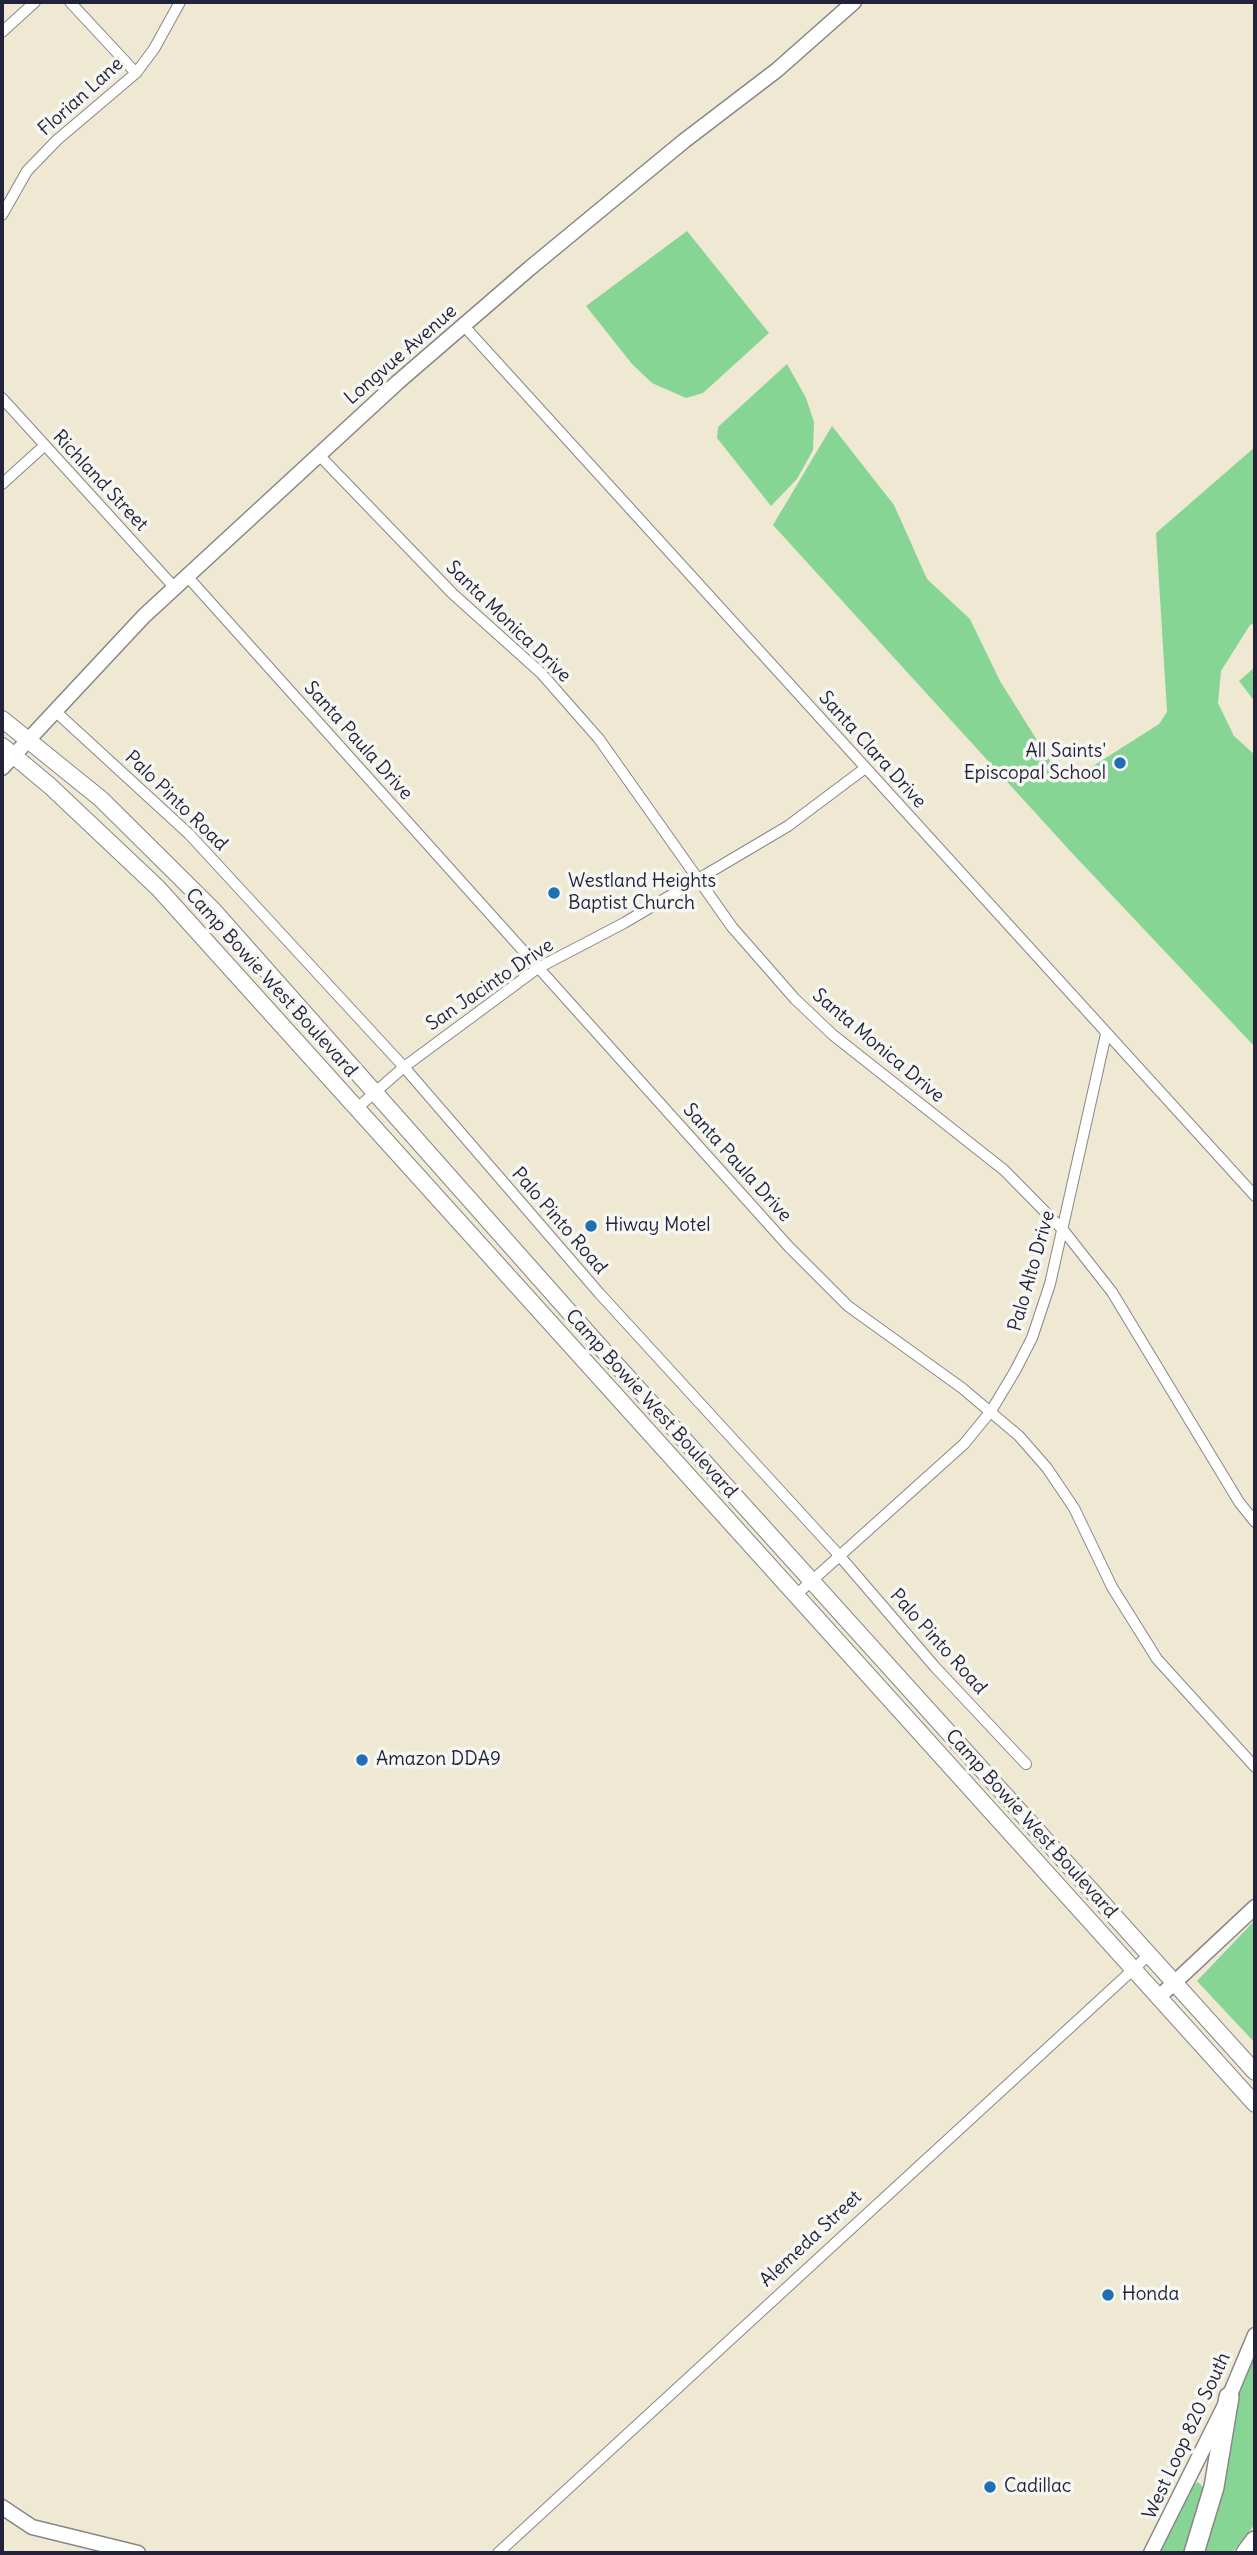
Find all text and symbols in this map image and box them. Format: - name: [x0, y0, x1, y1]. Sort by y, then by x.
- street label: Florian Lane: [34, 53, 128, 141]
- street label: Longvue Avenue: [340, 300, 462, 410]
- street label: Richland Street: [48, 426, 152, 536]
- street label: Santa Monica Drive: [441, 556, 575, 688]
- street label: Santa Paula Drive: [299, 677, 417, 805]
- street label: Santa Clara Drive: [814, 687, 930, 813]
- place label: All Saints' Episcopal School: [964, 741, 1106, 785]
- street label: Palo Pinto Road: [120, 746, 232, 856]
- marker: All Saints' Episcopal School: [1112, 755, 1128, 771]
- place label: Westland Heights Baptist Church: [568, 871, 716, 915]
- street label: Camp Bowie West Boulevard: [180, 884, 362, 1082]
- marker: Westland Heights Baptist Church: [546, 885, 562, 901]
- street label: San Jacinto Drive: [422, 934, 558, 1036]
- street label: Santa Monica Drive: [807, 984, 949, 1108]
- street label: Santa Paula Drive: [678, 1099, 796, 1227]
- street label: Palo Pinto Road: [506, 1163, 612, 1279]
- street label: Palo Alto Drive: [1004, 1208, 1060, 1334]
- place label: Hiway Motel: [605, 1215, 710, 1237]
- marker: Hiway Motel: [583, 1218, 599, 1234]
- street label: Camp Bowie West Boulevard: [560, 1305, 742, 1503]
- street label: Palo Pinto Road: [885, 1585, 991, 1699]
- street label: Camp Bowie West Boulevard: [940, 1725, 1122, 1923]
- place label: Amazon DDA9: [376, 1749, 501, 1771]
- marker: Amazon DDA9: [354, 1752, 370, 1768]
- street label: Alemeda Street: [755, 2186, 867, 2292]
- place label: Honda: [1122, 2284, 1179, 2306]
- marker: Honda: [1100, 2287, 1116, 2303]
- street label: West Loop 820 South: [1138, 2349, 1236, 2523]
- place label: Cadillac: [1004, 2476, 1071, 2498]
- marker: Cadillac: [982, 2479, 998, 2495]

